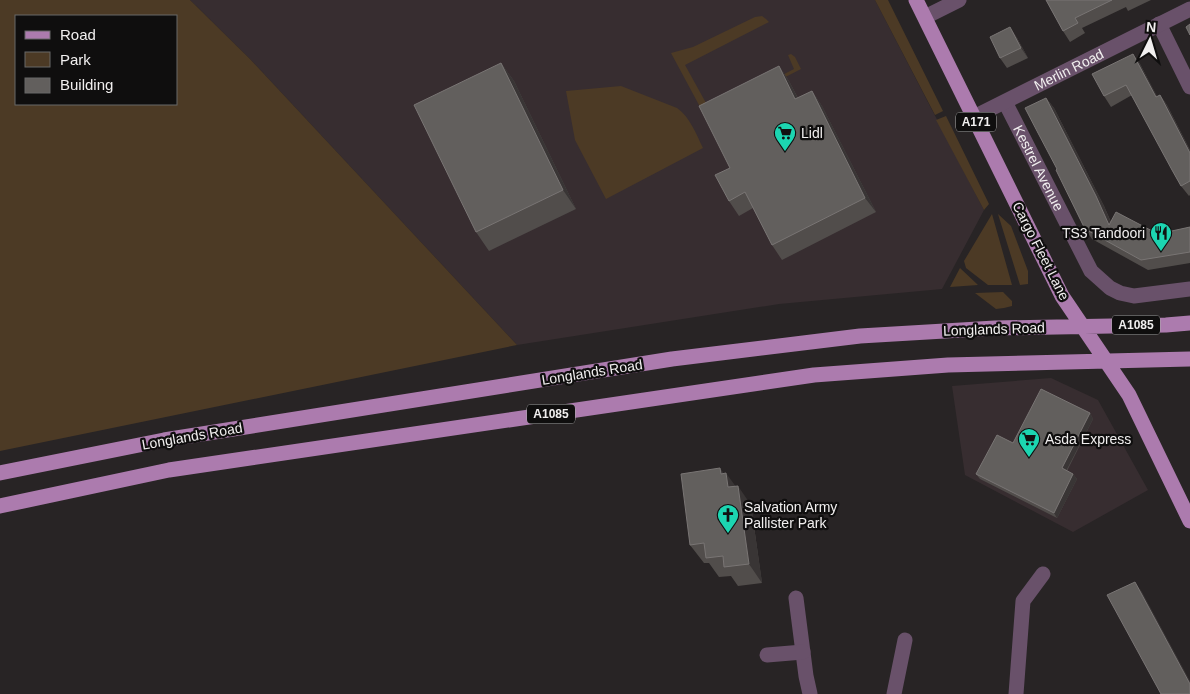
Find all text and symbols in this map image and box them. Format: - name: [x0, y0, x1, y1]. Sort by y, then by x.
- legend: [15, 15, 178, 105]
- north arrow: [1125, 15, 1175, 65]
- text: N: [1145, 19, 1157, 35]
- text: Road: [60, 26, 96, 43]
- street label: Merlin Road: [1031, 46, 1106, 94]
- text: Park: [60, 51, 91, 68]
- text: Building: [60, 76, 113, 93]
- road number: A171: [956, 112, 996, 132]
- supermarket icon: Lidl: [773, 121, 797, 152]
- street label: Kestrel Avenue: [1010, 122, 1067, 214]
- place label: Lidl: [801, 125, 823, 141]
- street label: Cargo Fleet Lane: [1009, 199, 1073, 303]
- restaurant icon: TS3 Tandoori: [1149, 221, 1173, 252]
- place label: TS3 Tandoori: [1062, 225, 1145, 241]
- road number: A1085: [1112, 316, 1160, 334]
- street label: Longlands Road: [943, 319, 1045, 339]
- street label: Longlands Road: [540, 356, 644, 388]
- road number: A1085: [527, 404, 575, 424]
- street label: Longlands Road: [140, 419, 244, 453]
- supermarket icon: Asda Express: [1017, 427, 1041, 458]
- place label: Asda Express: [1045, 431, 1131, 447]
- place label: Salvation Army Pallister Park: [744, 499, 837, 531]
- church icon: Salvation Army Pallister Park: [716, 503, 740, 534]

